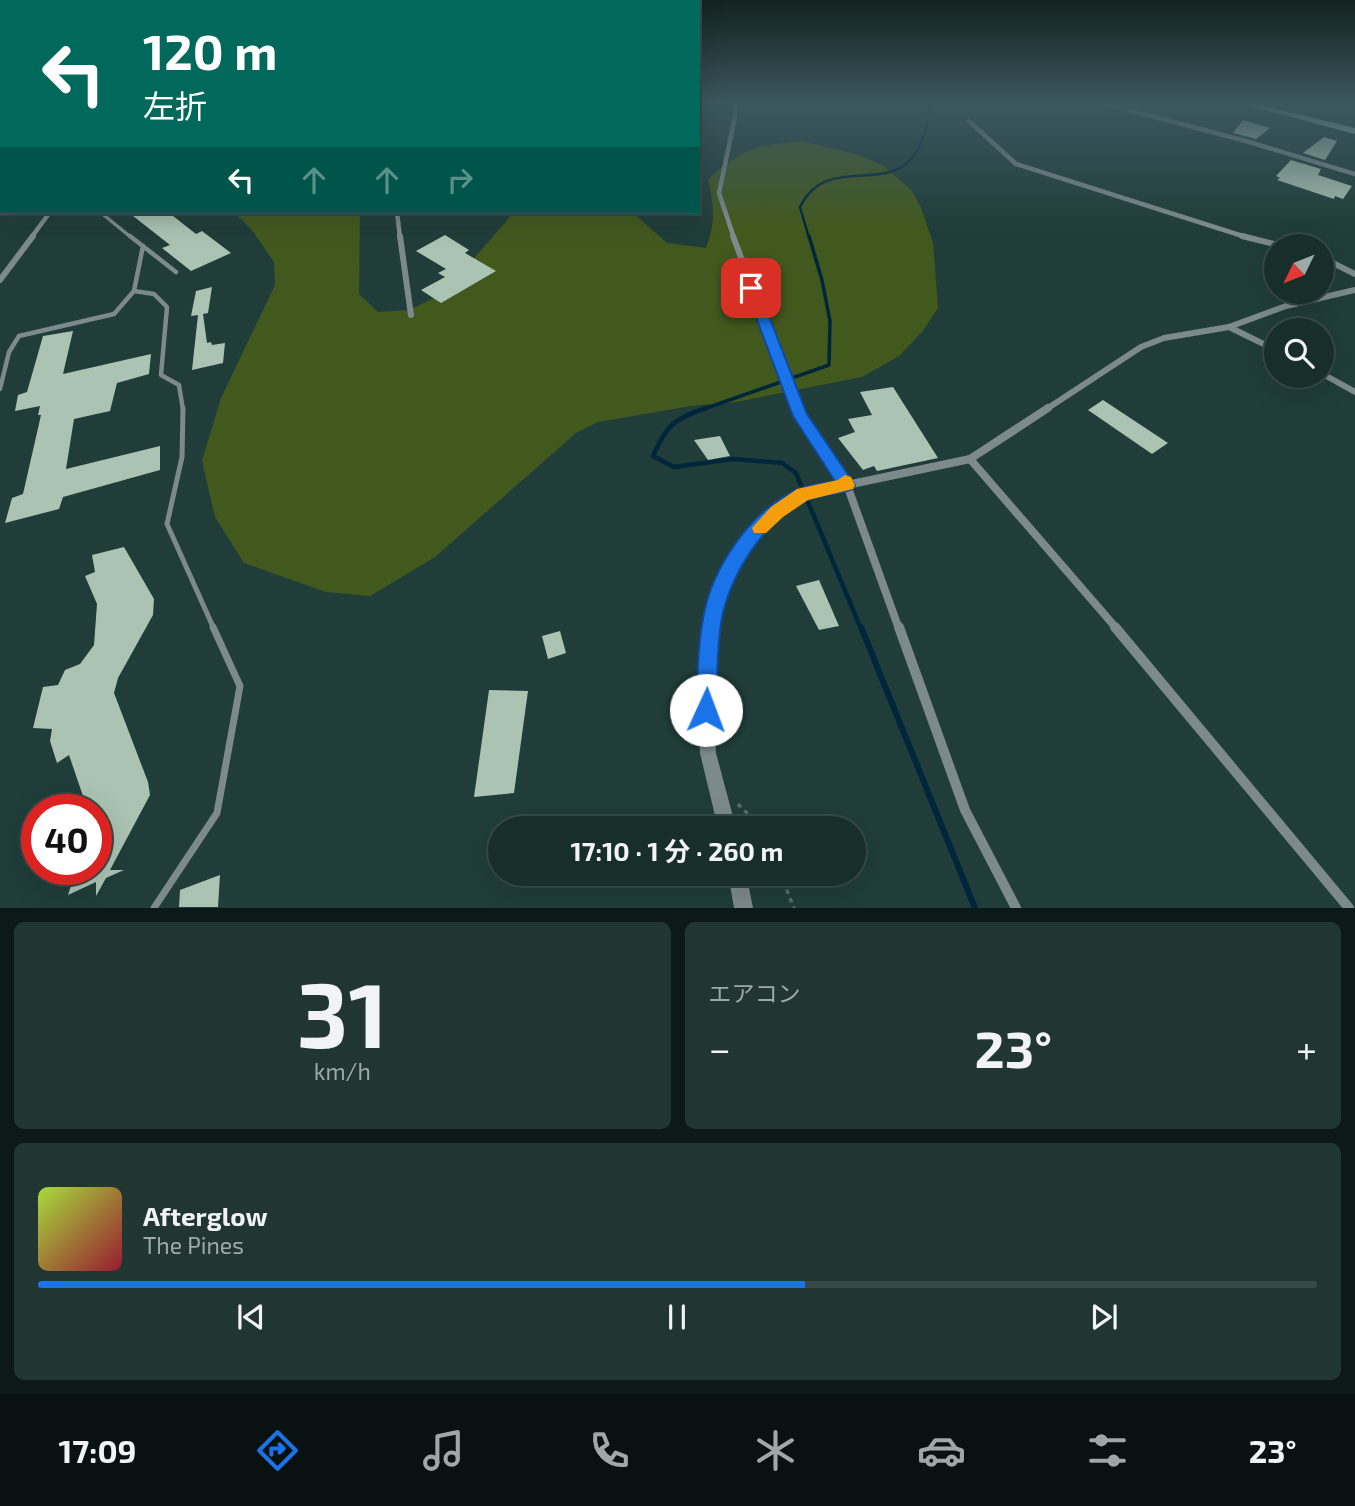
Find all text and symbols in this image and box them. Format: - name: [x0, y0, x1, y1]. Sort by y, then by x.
- text: 120 m: [143, 21, 277, 80]
- icon: left: [28, 28, 119, 119]
- text: 左折: [143, 86, 207, 124]
- icon: left: [222, 161, 260, 199]
- icon: ahead: [295, 161, 333, 199]
- icon: ahead: [368, 161, 406, 199]
- icon: right: [441, 161, 479, 199]
- north arrow: [1264, 234, 1334, 304]
- map controls: [1264, 234, 1334, 388]
- pin: [721, 258, 781, 318]
- icon: arrive: [732, 269, 770, 307]
- button: search: [1264, 318, 1334, 388]
- position arrow: [669, 673, 743, 747]
- speed limit sign: 40: [21, 794, 112, 885]
- text: 17:10 · 1 分 · 260 m: [570, 835, 784, 866]
- text: 31: [297, 957, 388, 1066]
- text: エアコン: [709, 979, 801, 1007]
- text: 23°: [975, 1016, 1052, 1078]
- text: −: [709, 1025, 731, 1071]
- text: +: [1296, 1025, 1317, 1071]
- text: km/h: [314, 1057, 371, 1085]
- text: Afterglow: [143, 1200, 268, 1231]
- text: The Pines: [143, 1231, 244, 1259]
- icon: previous: [232, 1298, 270, 1336]
- icon: pause: [658, 1298, 696, 1336]
- icon: next: [1085, 1298, 1123, 1336]
- icon: directions: [253, 1426, 302, 1475]
- icon: music: [419, 1426, 468, 1475]
- icon: phone: [585, 1426, 634, 1475]
- icon: climate: [751, 1426, 800, 1475]
- icon: car: [917, 1426, 966, 1475]
- icon: filters: [1083, 1426, 1132, 1475]
- text: 17:09: [58, 1431, 136, 1469]
- text: 23°: [1249, 1431, 1296, 1469]

